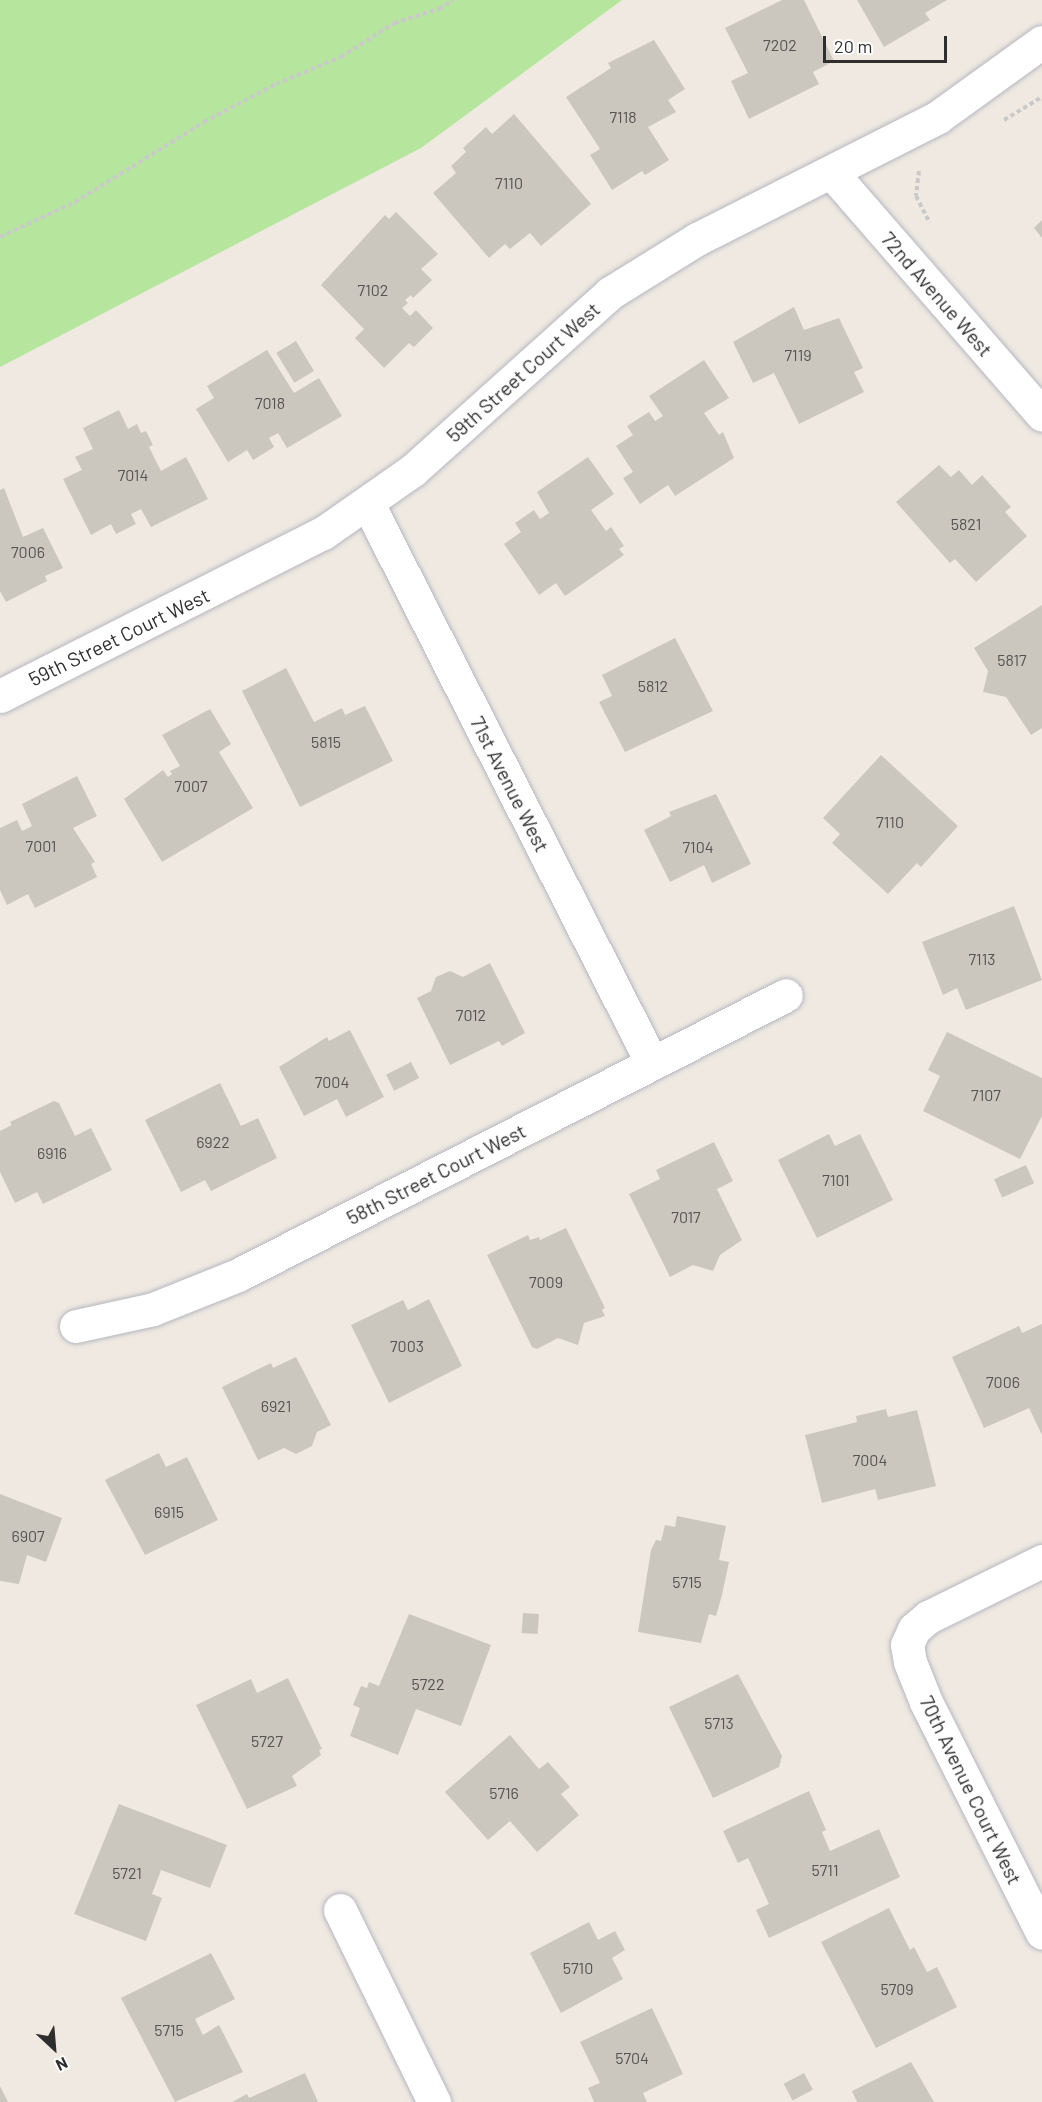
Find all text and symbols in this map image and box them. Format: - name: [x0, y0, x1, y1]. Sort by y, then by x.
- scale bar: [826, 24, 950, 62]
- house number: 7202: [763, 35, 797, 55]
- text: 20 m: [834, 35, 872, 57]
- house number: 7118: [609, 107, 637, 127]
- house number: 7110: [495, 173, 523, 193]
- street label: 72nd Avenue West: [876, 227, 998, 361]
- house number: 7102: [358, 280, 388, 300]
- street label: 59th Street Court West: [441, 297, 605, 447]
- house number: 7119: [784, 345, 812, 365]
- house number: 7018: [255, 393, 285, 413]
- house number: 7014: [118, 465, 148, 485]
- house number: 5821: [951, 514, 981, 534]
- house number: 7006: [11, 542, 45, 562]
- street label: 59th Street Court West: [25, 583, 213, 691]
- house number: 5817: [997, 650, 1027, 670]
- house number: 5812: [638, 676, 668, 696]
- street label: 71st Avenue West: [466, 712, 554, 856]
- house number: 5815: [311, 732, 341, 752]
- house number: 7007: [174, 776, 208, 796]
- house number: 7110: [876, 812, 904, 832]
- house number: 7001: [26, 836, 56, 856]
- house number: 7104: [682, 837, 714, 857]
- house number: 7113: [968, 949, 996, 969]
- house number: 7012: [456, 1005, 486, 1025]
- house number: 7004: [315, 1072, 349, 1092]
- house number: 7107: [971, 1085, 1001, 1105]
- street label: 58th Street Court West: [342, 1118, 530, 1230]
- house number: 6922: [196, 1132, 230, 1152]
- house number: 6916: [37, 1143, 67, 1163]
- house number: 7101: [822, 1170, 850, 1190]
- house number: 7017: [671, 1207, 701, 1227]
- house number: 7009: [529, 1272, 563, 1292]
- house number: 7003: [390, 1336, 424, 1356]
- house number: 7006: [986, 1372, 1020, 1392]
- house number: 6921: [261, 1396, 291, 1416]
- house number: 7004: [853, 1450, 887, 1470]
- house number: 6915: [154, 1502, 184, 1522]
- house number: 6907: [11, 1526, 45, 1546]
- house number: 5715: [672, 1572, 702, 1592]
- house number: 5722: [412, 1674, 444, 1694]
- street label: 70th Avenue Court West: [915, 1692, 1027, 1888]
- house number: 5713: [704, 1713, 734, 1733]
- house number: 5727: [251, 1731, 283, 1751]
- house number: 5716: [489, 1783, 519, 1803]
- house number: 5711: [811, 1860, 839, 1880]
- house number: 5721: [112, 1863, 142, 1883]
- house number: 5710: [563, 1958, 593, 1978]
- house number: 5709: [880, 1979, 914, 1999]
- north arrow: [24, 2018, 84, 2078]
- house number: 5715: [154, 2020, 184, 2040]
- house number: 5704: [615, 2048, 649, 2068]
- text: N: [53, 2054, 71, 2075]

